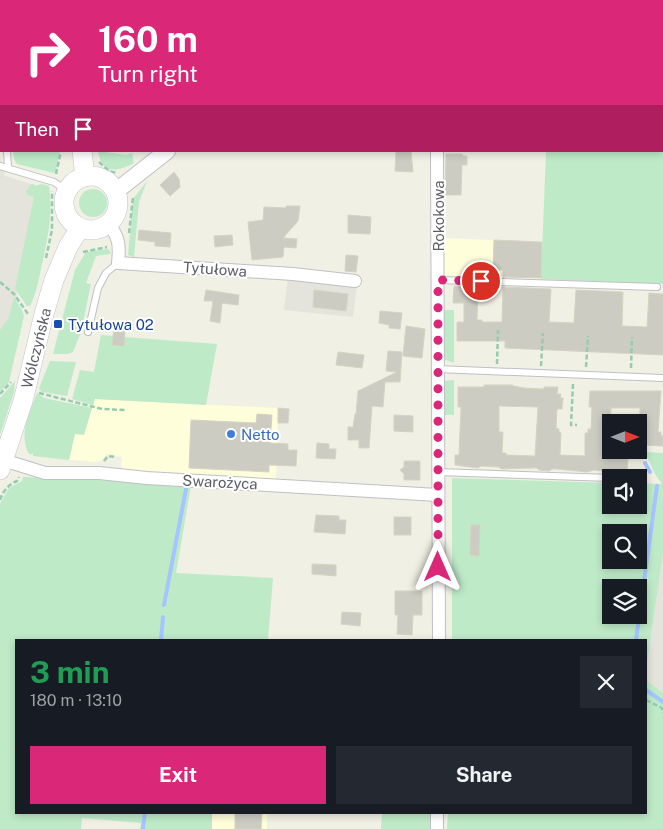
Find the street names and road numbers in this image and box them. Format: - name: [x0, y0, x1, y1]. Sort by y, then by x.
- street label: Rokokowa: [430, 180, 447, 252]
- street label: Tytułowa: [182, 258, 248, 280]
- street label: Wólczyńska: [18, 306, 54, 390]
- street label: Swarożyca: [182, 472, 258, 492]

